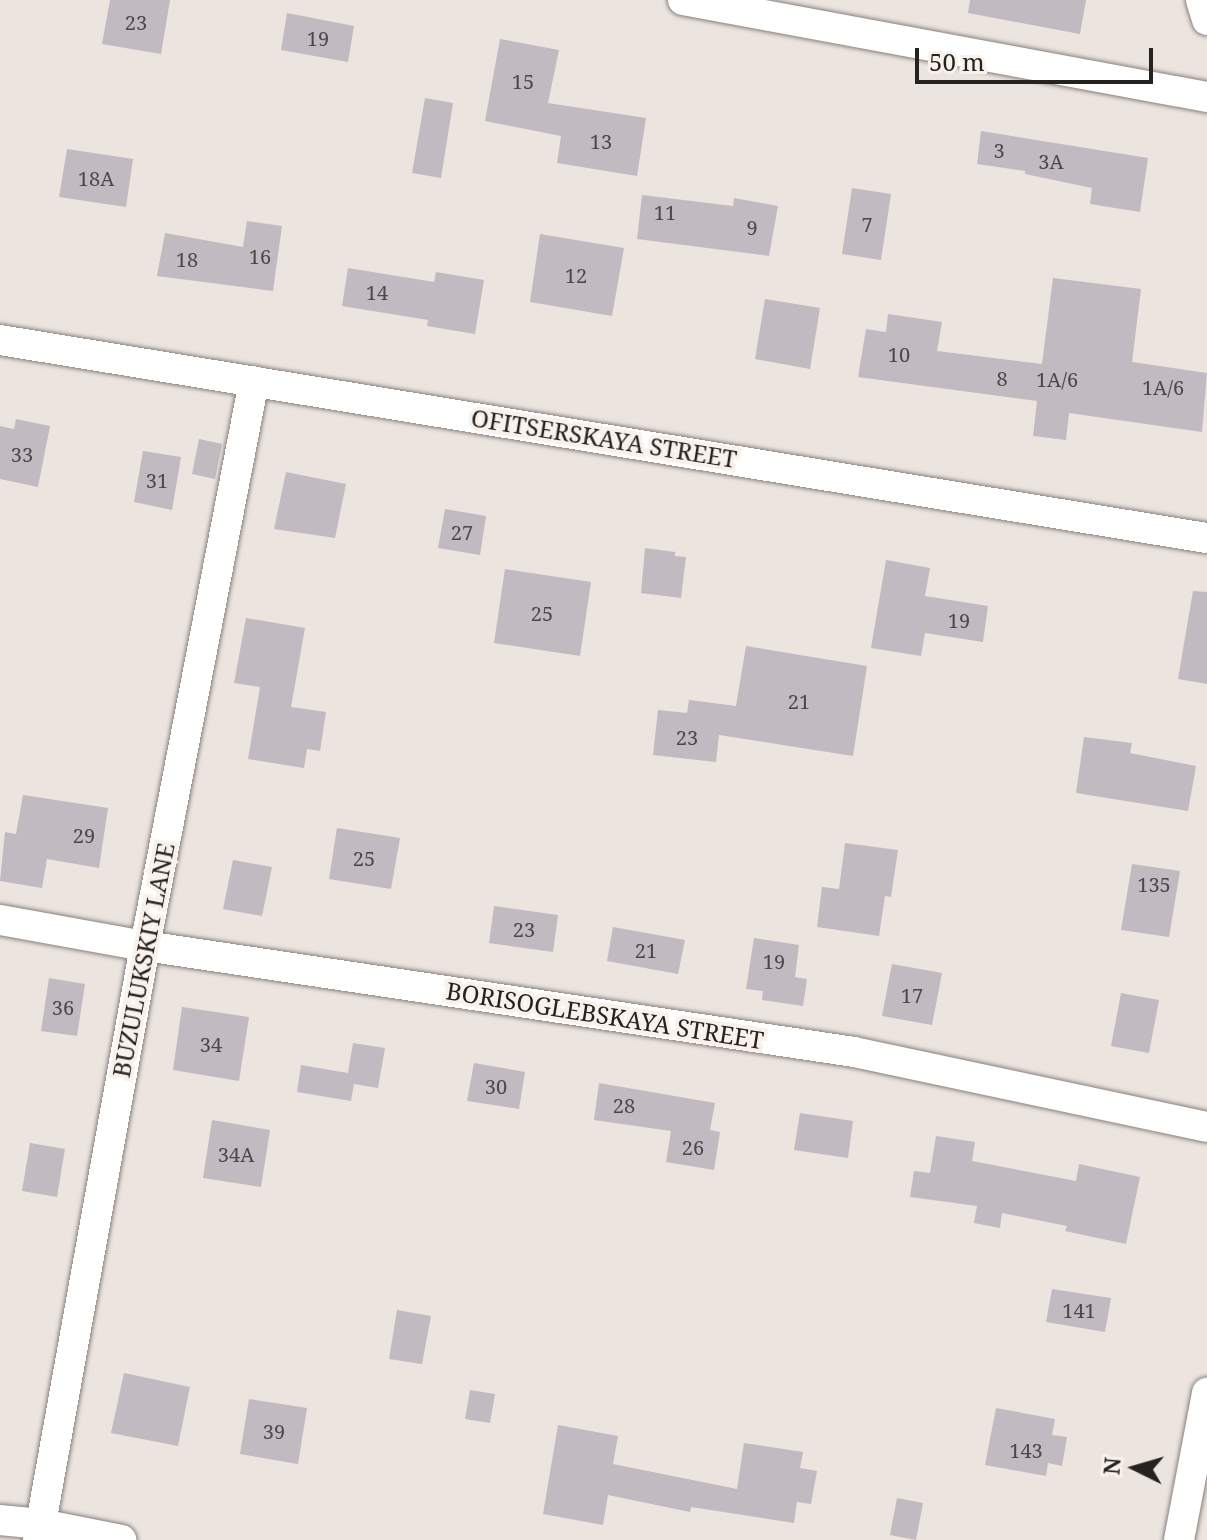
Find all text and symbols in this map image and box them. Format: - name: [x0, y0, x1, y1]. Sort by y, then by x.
- house number: 23: [125, 10, 147, 34]
- house number: 19: [307, 26, 329, 50]
- scale bar: [919, 32, 1157, 82]
- text: 50 m: [929, 45, 985, 78]
- house number: 15: [512, 69, 534, 93]
- house number: 13: [590, 129, 612, 153]
- house number: 3: [993, 138, 1005, 162]
- house number: 3А: [1038, 149, 1064, 173]
- house number: 18А: [78, 166, 114, 190]
- house number: 11: [654, 200, 676, 224]
- house number: 7: [861, 212, 873, 236]
- house number: 9: [746, 215, 758, 239]
- house number: 16: [249, 244, 271, 268]
- house number: 18: [176, 247, 198, 271]
- house number: 12: [565, 263, 587, 287]
- house number: 14: [366, 280, 388, 304]
- house number: 10: [888, 342, 910, 366]
- house number: 8: [996, 366, 1008, 390]
- house number: 1А/6: [1036, 367, 1078, 391]
- house number: 1А/6: [1142, 375, 1184, 399]
- street label: OFITSERSKAYA STREET: [469, 403, 739, 473]
- house number: 33: [11, 442, 33, 466]
- house number: 31: [146, 468, 168, 492]
- house number: 27: [451, 520, 473, 544]
- house number: 25: [531, 601, 553, 625]
- house number: 19: [948, 608, 970, 632]
- house number: 21: [788, 689, 810, 713]
- house number: 23: [676, 725, 698, 749]
- house number: 29: [73, 823, 95, 847]
- street label: BUZULUKSKIY LANE: [106, 840, 180, 1080]
- house number: 25: [353, 846, 375, 870]
- house number: 135: [1137, 872, 1171, 896]
- house number: 23: [513, 917, 535, 941]
- house number: 21: [635, 938, 657, 962]
- house number: 19: [763, 949, 785, 973]
- street label: BORISOGLEBSKAYA STREET: [444, 976, 766, 1054]
- house number: 17: [901, 983, 923, 1007]
- house number: 36: [52, 995, 74, 1019]
- house number: 34: [200, 1032, 222, 1056]
- house number: 30: [485, 1074, 507, 1098]
- house number: 28: [613, 1093, 635, 1117]
- house number: 26: [682, 1135, 704, 1159]
- house number: 34А: [218, 1142, 254, 1166]
- house number: 141: [1062, 1298, 1096, 1322]
- house number: 39: [263, 1419, 285, 1443]
- north arrow: [1095, 1428, 1175, 1508]
- house number: 143: [1009, 1438, 1043, 1462]
- text: N: [1095, 1456, 1127, 1476]

